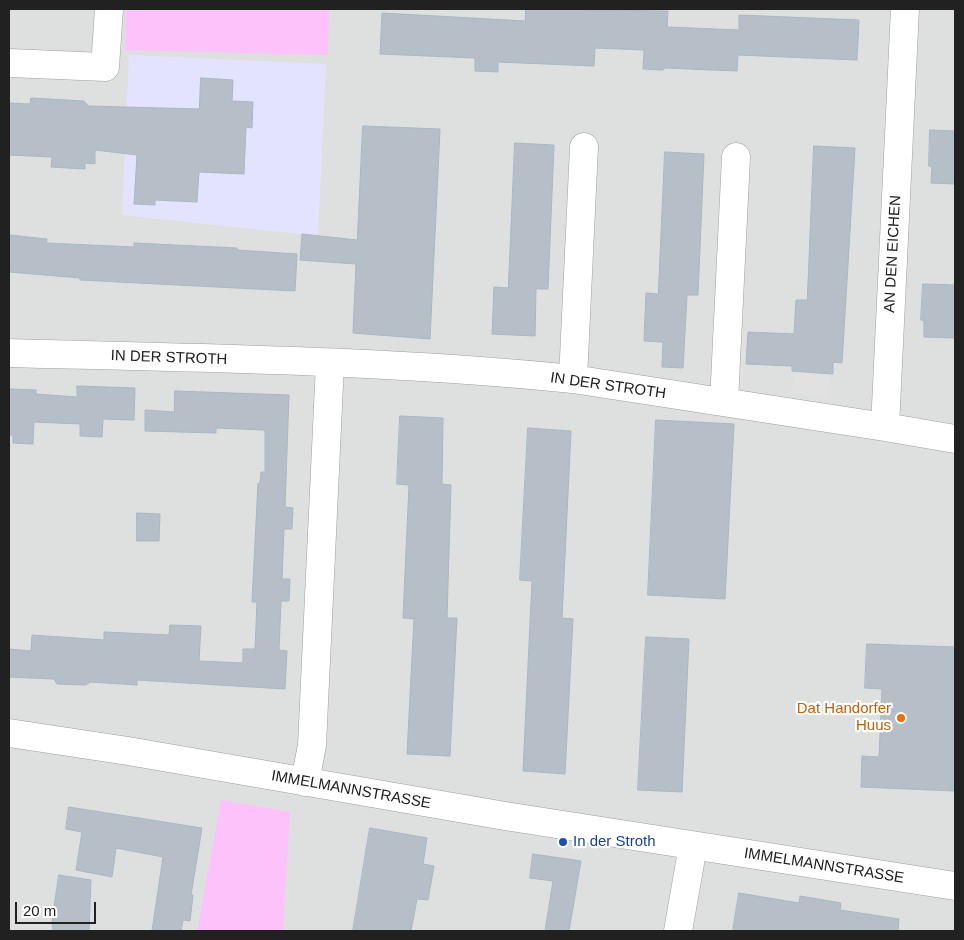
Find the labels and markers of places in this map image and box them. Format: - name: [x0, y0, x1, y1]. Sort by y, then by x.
- place label: Dat Handorfer Huus: [797, 700, 891, 735]
- marker: Dat Handorfer Huus: [895, 712, 907, 724]
- place label: In der Stroth: [573, 833, 656, 851]
- marker: In der Stroth: [557, 836, 569, 848]

